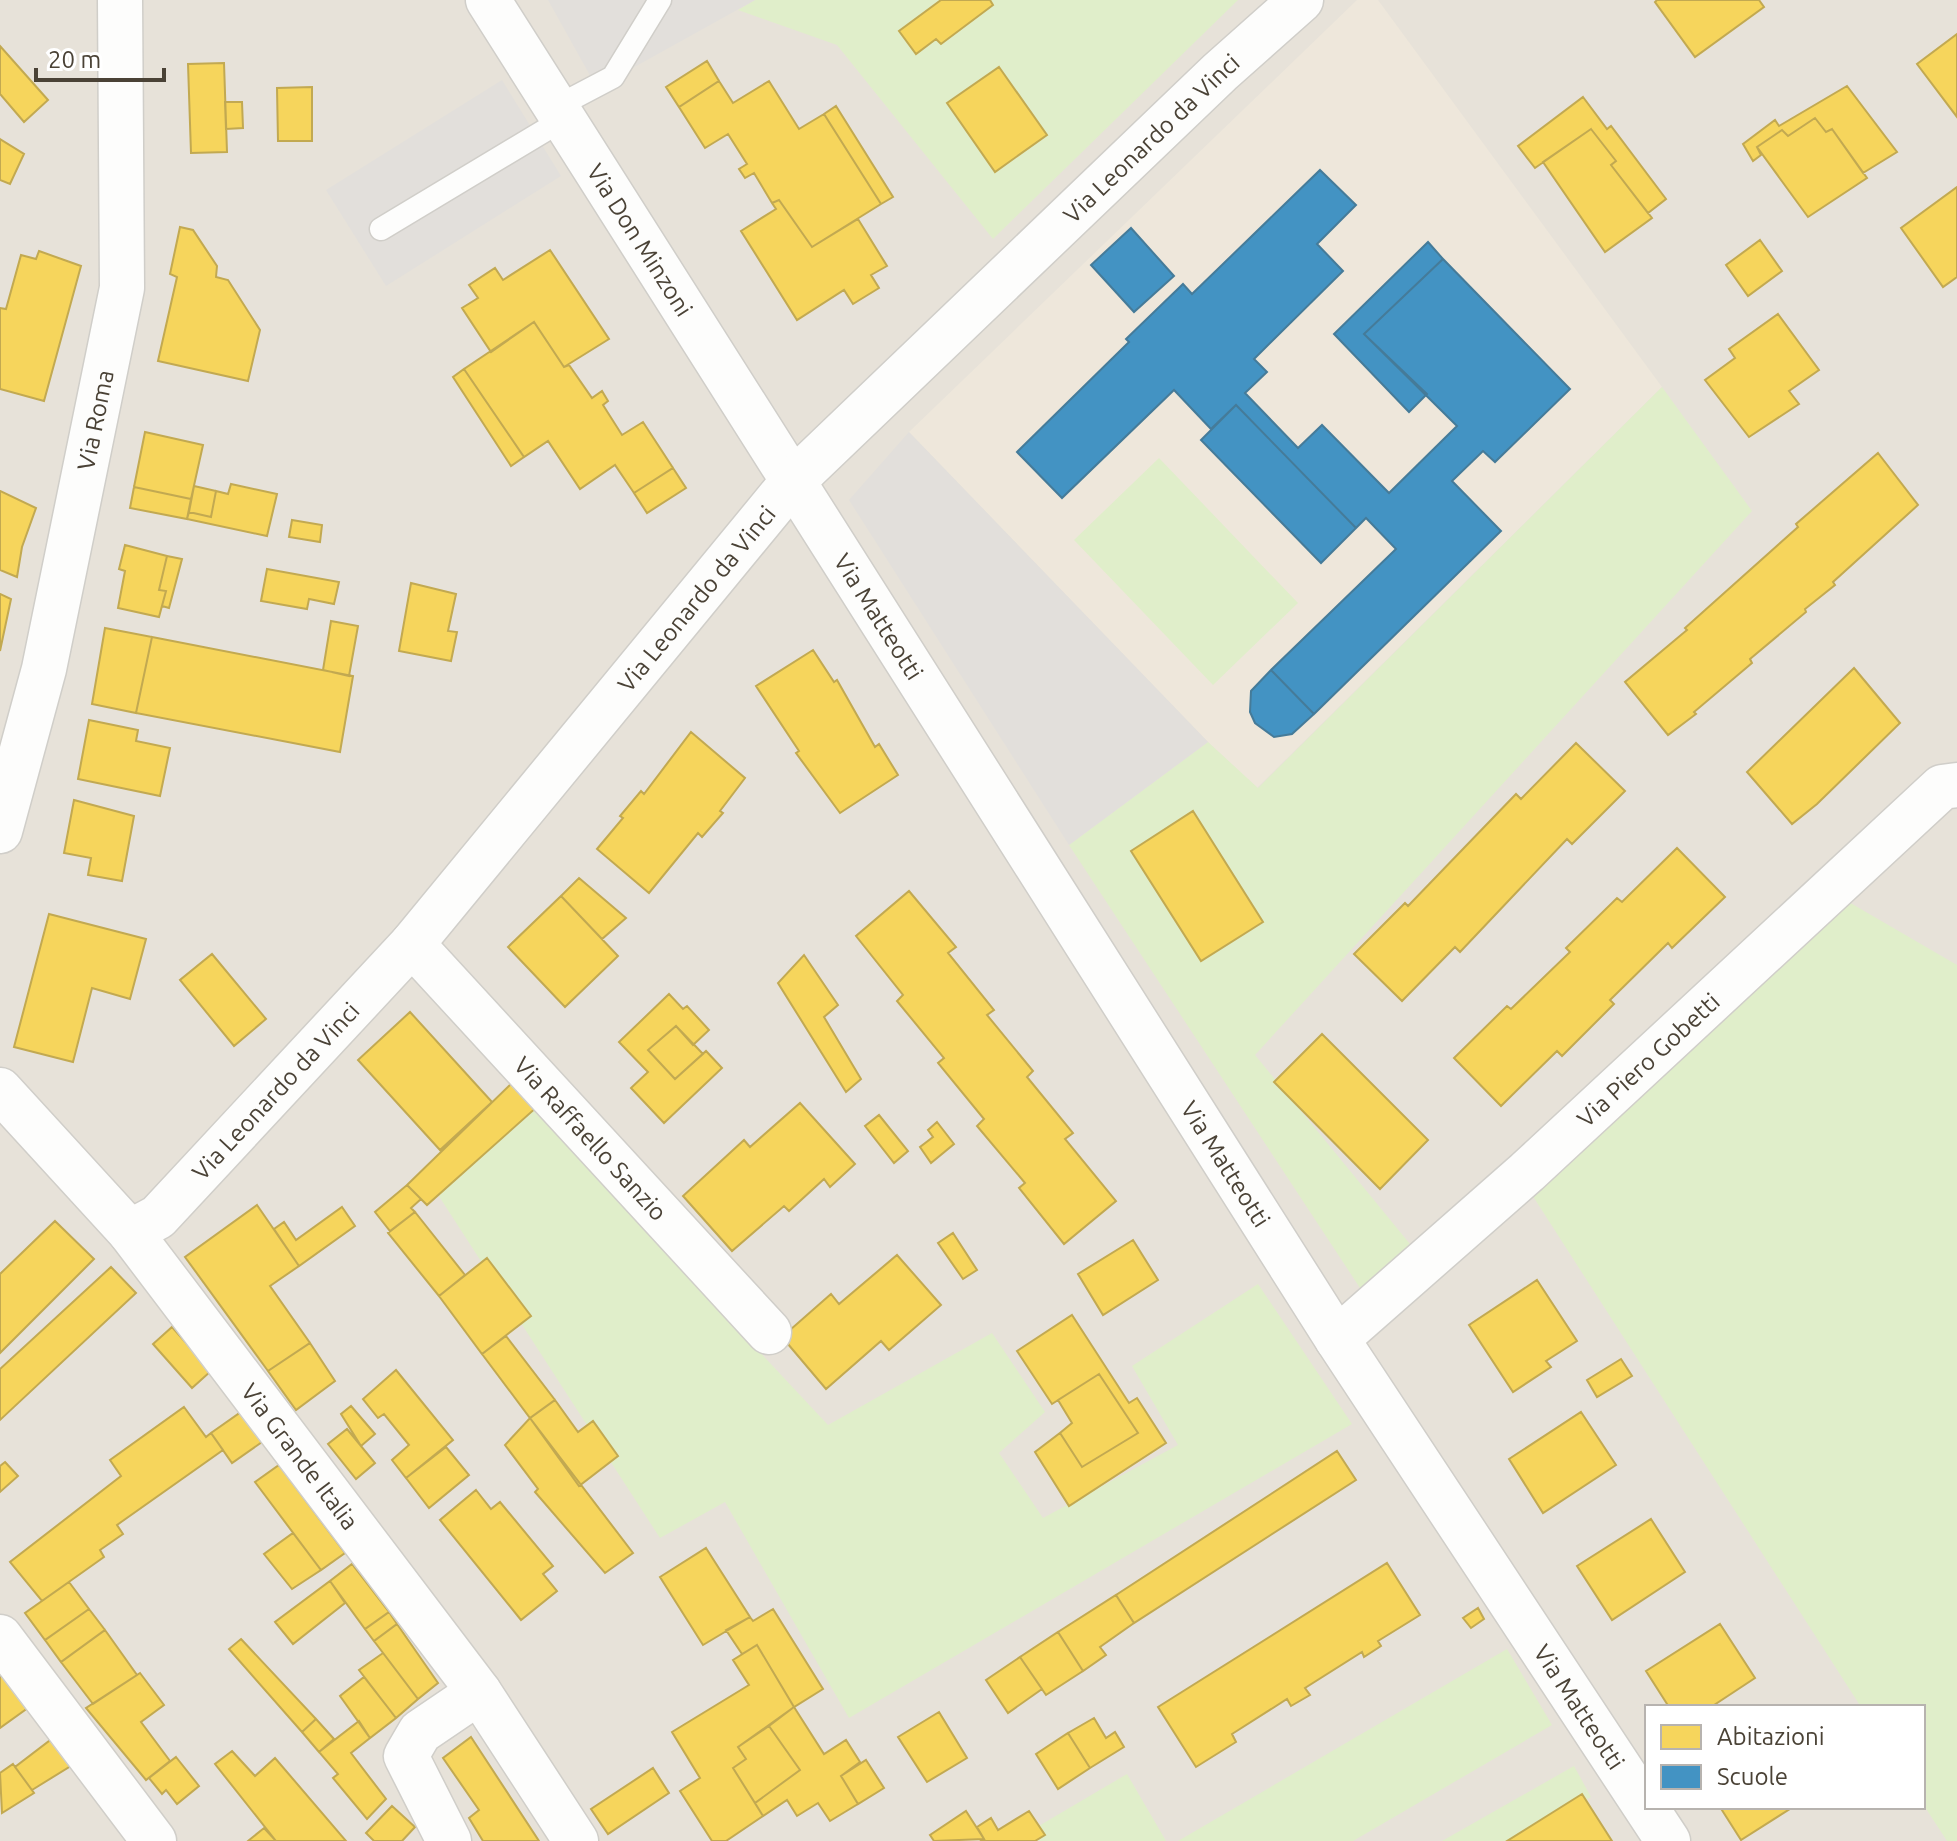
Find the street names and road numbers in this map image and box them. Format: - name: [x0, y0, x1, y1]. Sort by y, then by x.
- street label: Via Leonardo da Vinci: [1058, 48, 1244, 228]
- street label: Via Don Minzoni: [582, 159, 698, 321]
- street label: Via Roma: [72, 367, 118, 473]
- street label: Via Leonardo da Vinci: [612, 500, 781, 697]
- street label: Via Matteotti: [829, 549, 929, 684]
- street label: Via Piero Gobetti: [1571, 987, 1725, 1132]
- street label: Via Leonardo da Vinci: [186, 997, 364, 1185]
- street label: Via Raffaello Sanzio: [509, 1051, 673, 1226]
- street label: Via Matteotti: [1176, 1096, 1276, 1232]
- street label: Via Grande Italia: [236, 1378, 364, 1534]
- street label: Via Matteotti: [1529, 1639, 1630, 1774]

